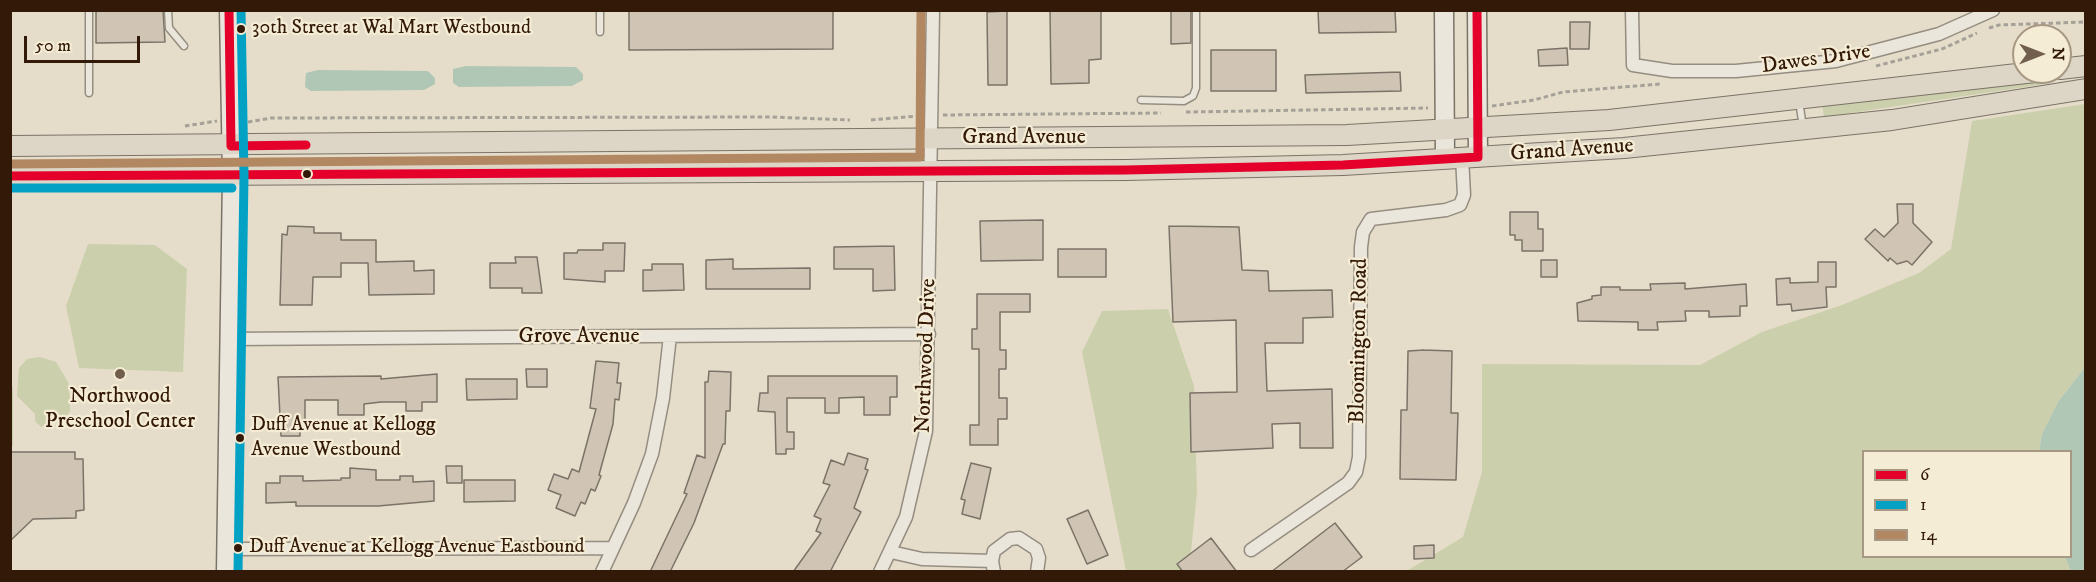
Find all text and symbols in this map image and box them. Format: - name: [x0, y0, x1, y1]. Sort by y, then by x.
- place label: 30th Street at Wal Mart Westbound: [252, 17, 531, 41]
- marker: 30th Street at Wal Mart Westbound: [235, 23, 247, 35]
- scale bar: [27, 24, 142, 62]
- north arrow: [2012, 24, 2072, 84]
- text: 50 m: [35, 35, 71, 57]
- street label: Dawes Drive: [1760, 39, 1872, 81]
- text: N: [2048, 47, 2068, 61]
- street label: Grand Avenue: [962, 125, 1086, 151]
- street label: Grand Avenue: [1509, 134, 1635, 168]
- unlabelled marker: [301, 168, 313, 180]
- street label: Bloomington Road: [1345, 258, 1375, 424]
- street label: Northwood Drive: [911, 278, 943, 434]
- street label: Grove Avenue: [518, 324, 640, 350]
- marker: Northwood Preschool Center: [113, 367, 127, 381]
- place label: Northwood Preschool Center: [45, 384, 195, 436]
- place label: Duff Avenue at Kellogg Avenue Westbound: [251, 414, 435, 461]
- marker: Duff Avenue at Kellogg Avenue Westbound: [234, 432, 246, 444]
- legend: [1862, 450, 2072, 558]
- text: 6: [1920, 464, 1929, 486]
- text: 1: [1920, 494, 1927, 516]
- text: 14: [1920, 524, 1937, 546]
- place label: Duff Avenue at Kellogg Avenue Eastbound: [249, 536, 584, 560]
- marker: Duff Avenue at Kellogg Avenue Eastbound: [232, 542, 244, 554]

